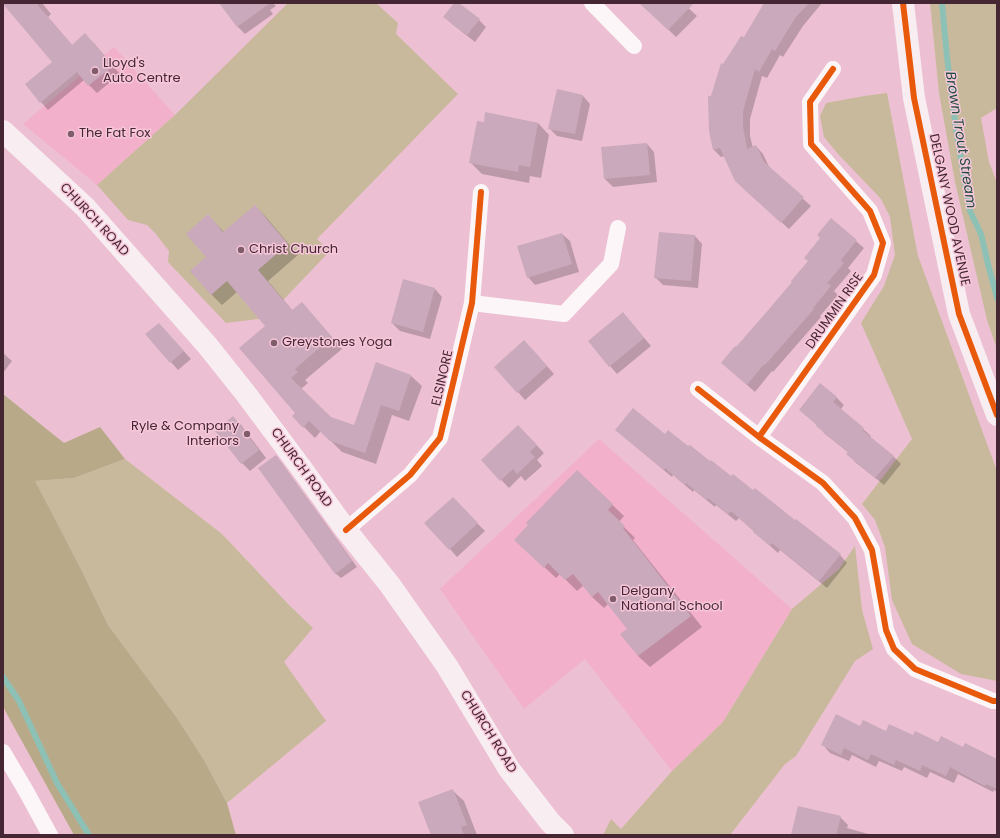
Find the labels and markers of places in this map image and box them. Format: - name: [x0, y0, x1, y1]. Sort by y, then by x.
- place label: Lloyd's Auto Centre: [103, 56, 181, 87]
- marker: Lloyd's Auto Centre: [90, 66, 100, 76]
- place label: The Fat Fox: [79, 126, 151, 142]
- marker: The Fat Fox: [66, 129, 76, 139]
- place label: Christ Church: [249, 242, 338, 258]
- marker: Christ Church: [236, 245, 246, 255]
- place label: Greystones Yoga: [282, 335, 392, 351]
- marker: Greystones Yoga: [269, 338, 279, 348]
- place label: Ryle & Company Interiors: [131, 419, 239, 450]
- marker: Ryle & Company Interiors: [242, 429, 252, 439]
- place label: Delgany National School: [621, 584, 723, 615]
- marker: Delgany National School: [608, 594, 618, 604]

